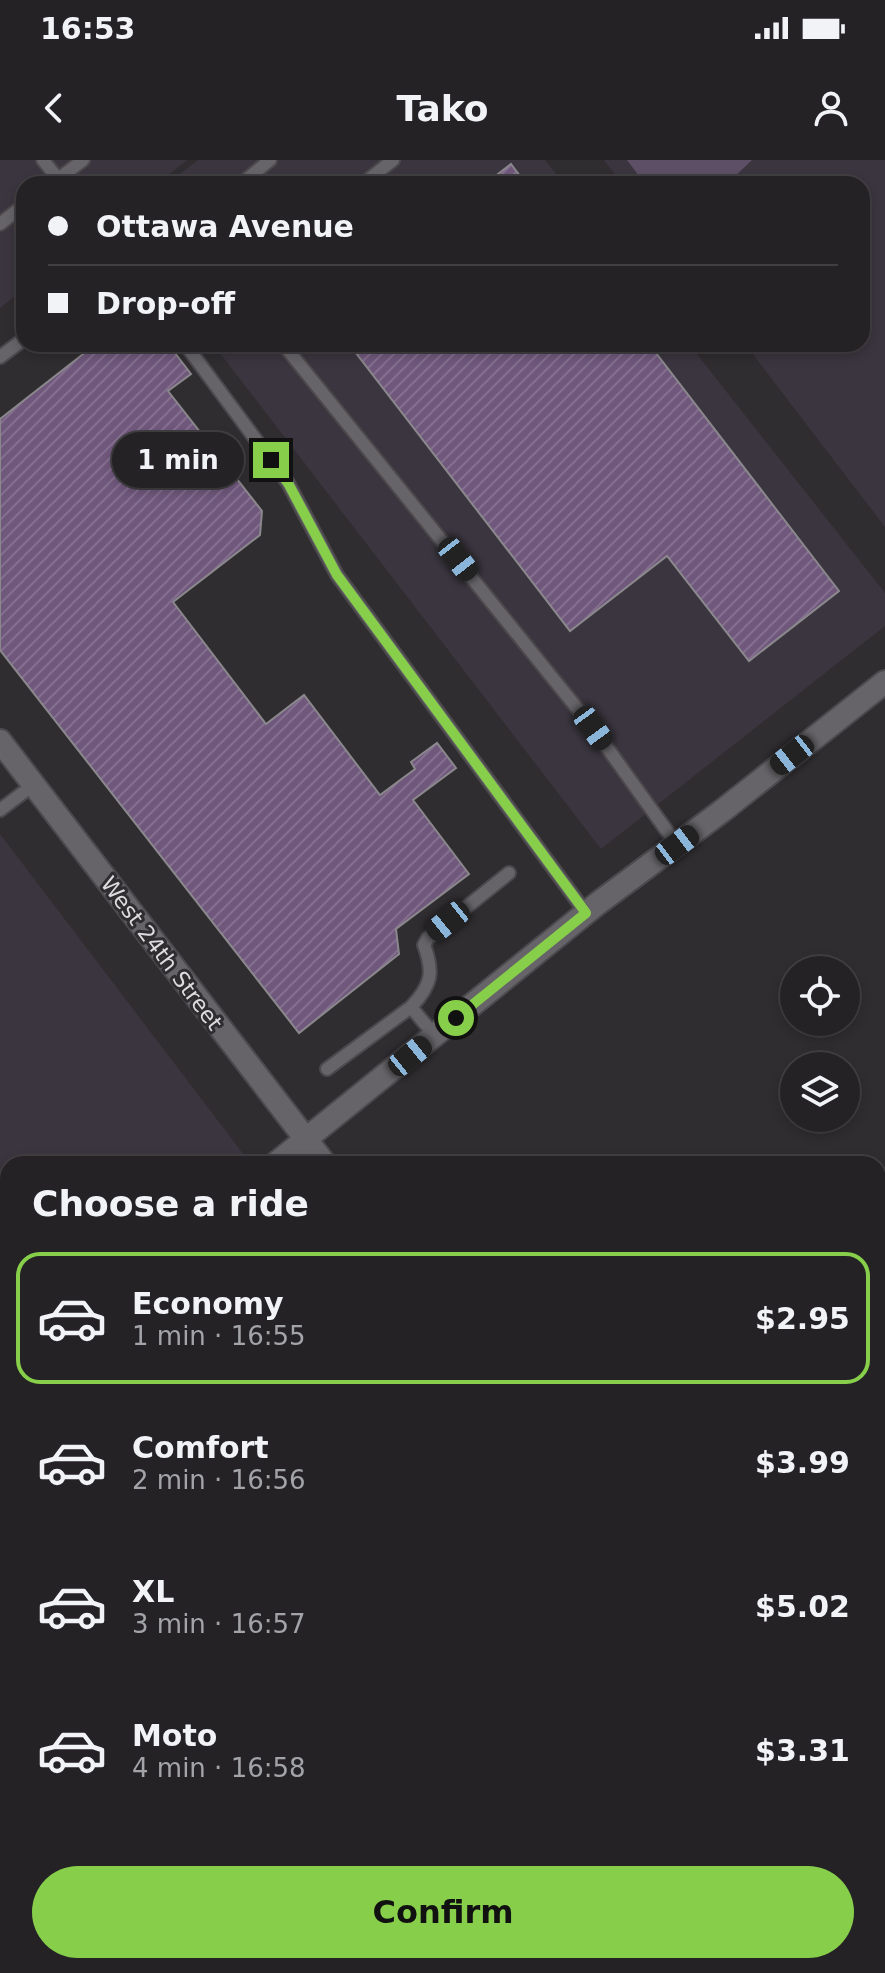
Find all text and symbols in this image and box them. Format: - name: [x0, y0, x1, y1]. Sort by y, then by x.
- text: 16:53: [40, 11, 136, 46]
- icon: back: [32, 86, 76, 130]
- icon: person: [809, 86, 853, 130]
- text: Tako: [397, 88, 488, 129]
- text: Ottawa Avenue: [96, 209, 354, 244]
- text: Drop-off: [96, 286, 235, 321]
- callout: 1 min: [111, 432, 243, 488]
- route end: [253, 442, 289, 478]
- text: 1 min: [137, 445, 219, 475]
- car: [434, 533, 482, 585]
- car: [569, 702, 617, 754]
- car: [766, 731, 818, 779]
- car: [651, 821, 703, 869]
- street label: West 24th Street: [96, 872, 228, 1035]
- car: [422, 897, 474, 945]
- map controls: [780, 956, 860, 1132]
- button: locate: [780, 956, 860, 1036]
- route start: [438, 1000, 474, 1036]
- car: [384, 1032, 436, 1080]
- button: layers: [780, 1052, 860, 1132]
- text: Choose a ride: [32, 1183, 309, 1224]
- icon: car: [36, 1282, 108, 1354]
- text: Economy: [132, 1286, 284, 1321]
- text: $2.95: [755, 1301, 850, 1336]
- text: 1 min · 16:55: [132, 1321, 306, 1351]
- icon: car: [36, 1426, 108, 1498]
- text: Comfort: [132, 1430, 269, 1465]
- text: $3.99: [755, 1445, 850, 1480]
- text: 2 min · 16:56: [132, 1465, 306, 1495]
- icon: car: [36, 1570, 108, 1642]
- text: XL: [132, 1574, 174, 1609]
- text: $5.02: [755, 1589, 850, 1624]
- text: 3 min · 16:57: [132, 1609, 306, 1639]
- icon: car: [36, 1714, 108, 1786]
- text: Moto: [132, 1718, 217, 1753]
- text: $3.31: [755, 1733, 850, 1768]
- text: 4 min · 16:58: [132, 1753, 306, 1783]
- button: Confirm: [32, 1866, 854, 1958]

